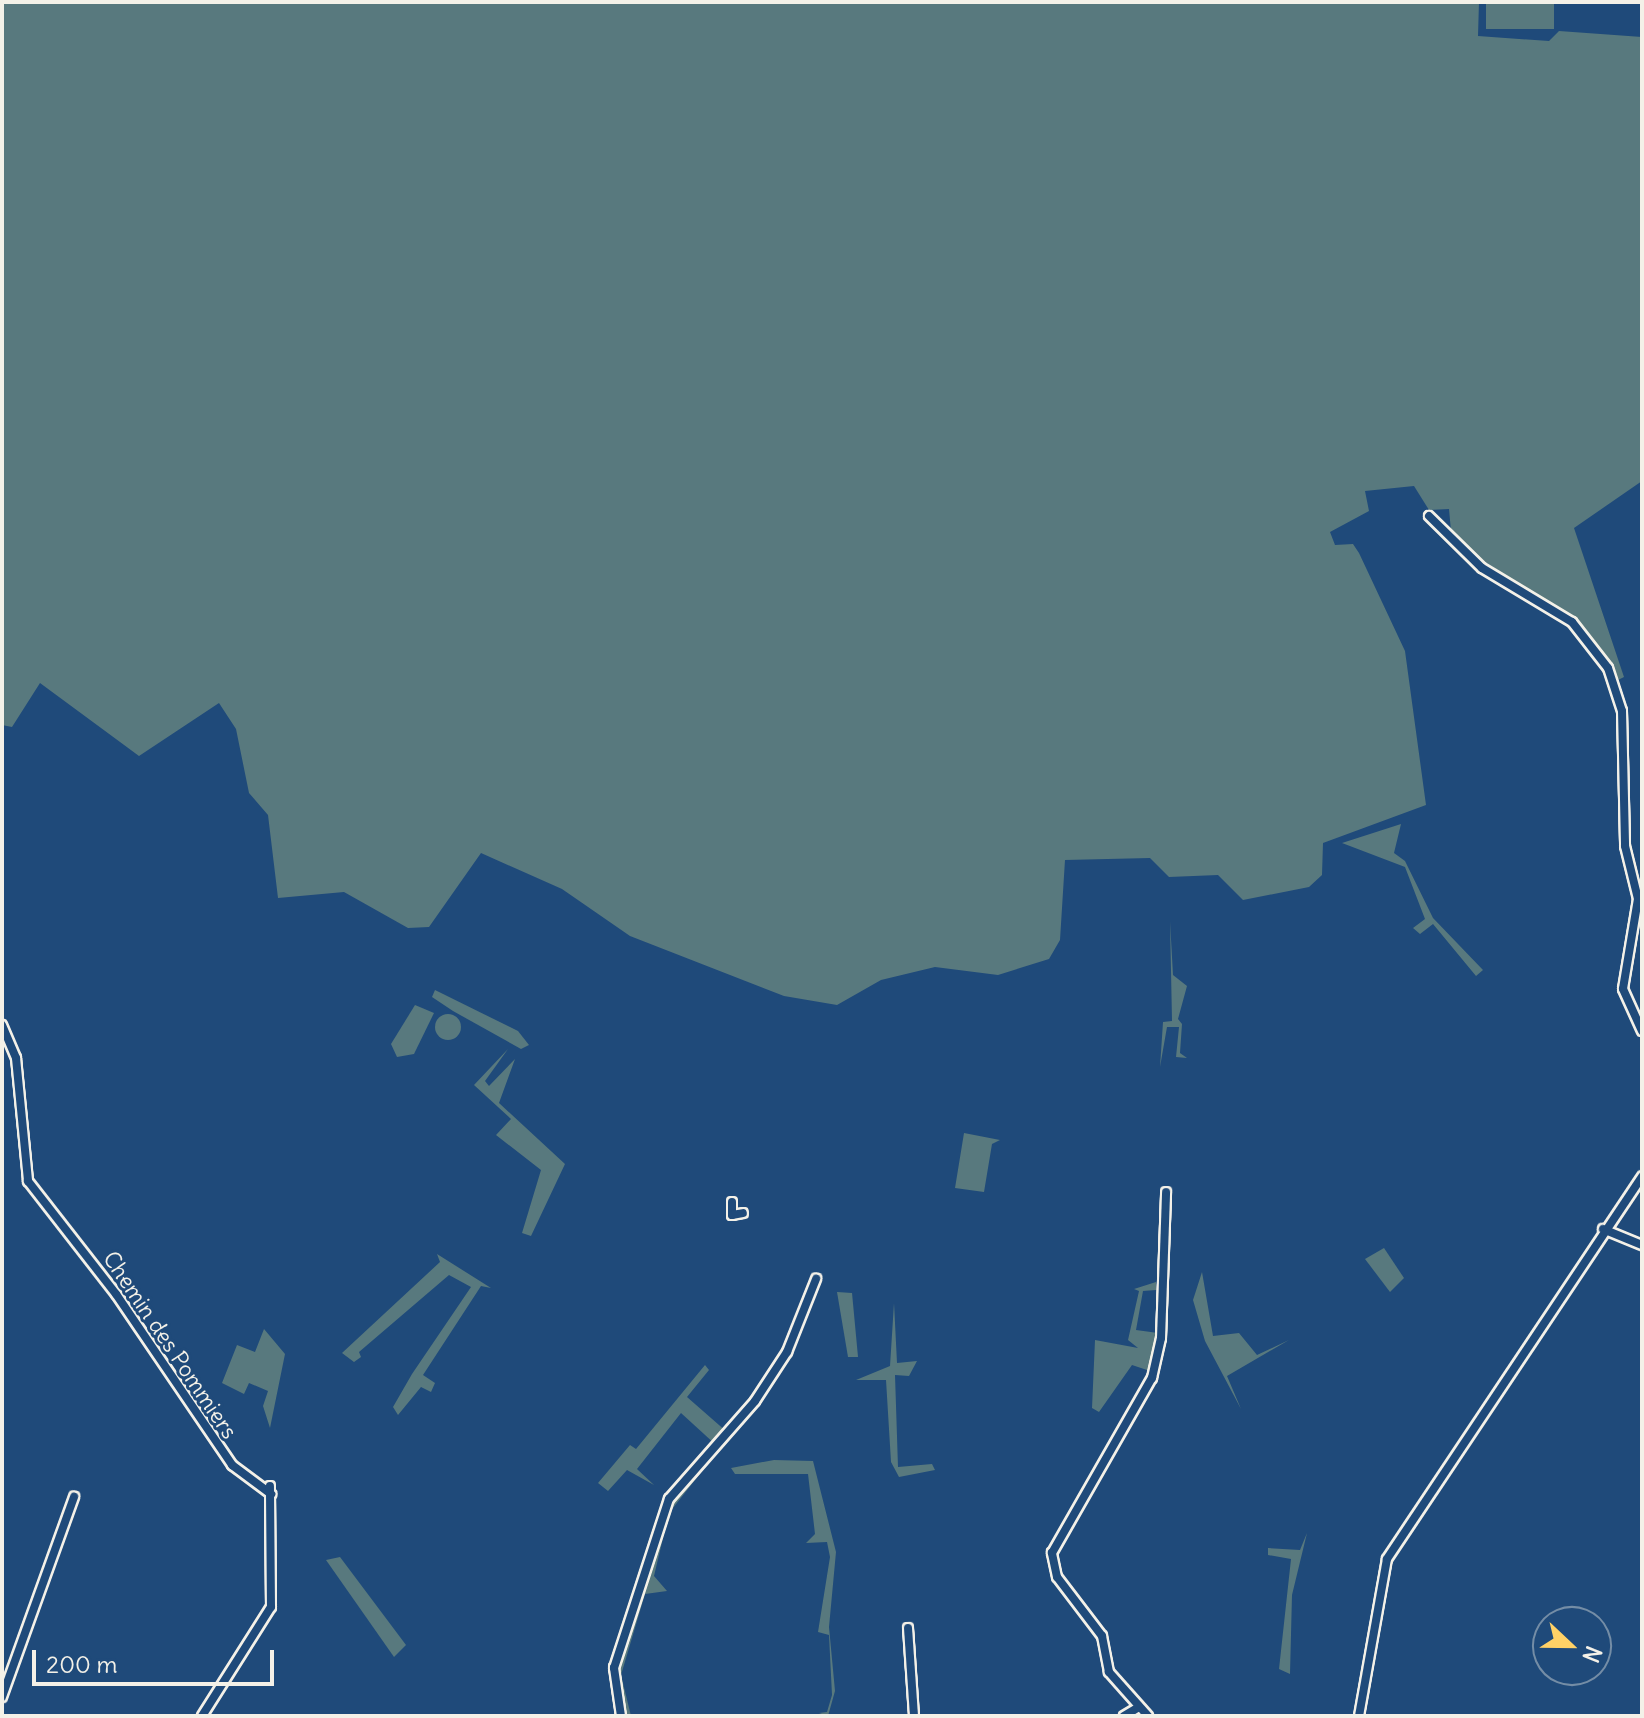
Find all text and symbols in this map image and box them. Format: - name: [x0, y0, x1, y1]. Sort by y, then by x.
- street label: Chemin des Pommiers: [97, 1246, 243, 1444]
- north arrow: [1532, 1606, 1612, 1686]
- scale bar: [36, 1634, 278, 1684]
- text: N: [1577, 1642, 1608, 1667]
- text: 200 m: [46, 1649, 118, 1679]

